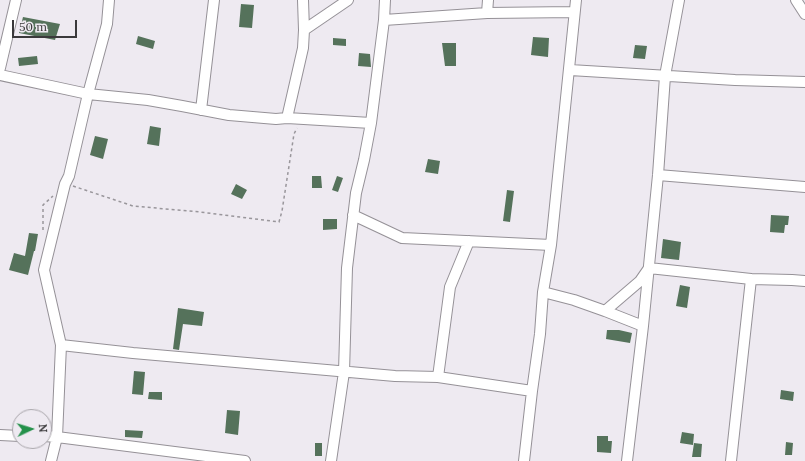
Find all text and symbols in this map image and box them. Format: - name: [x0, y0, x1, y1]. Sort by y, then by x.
- scale bar: [14, 12, 79, 38]
- text: 50 m: [19, 19, 47, 34]
- north arrow: [12, 409, 52, 449]
- text: N: [36, 423, 50, 433]

